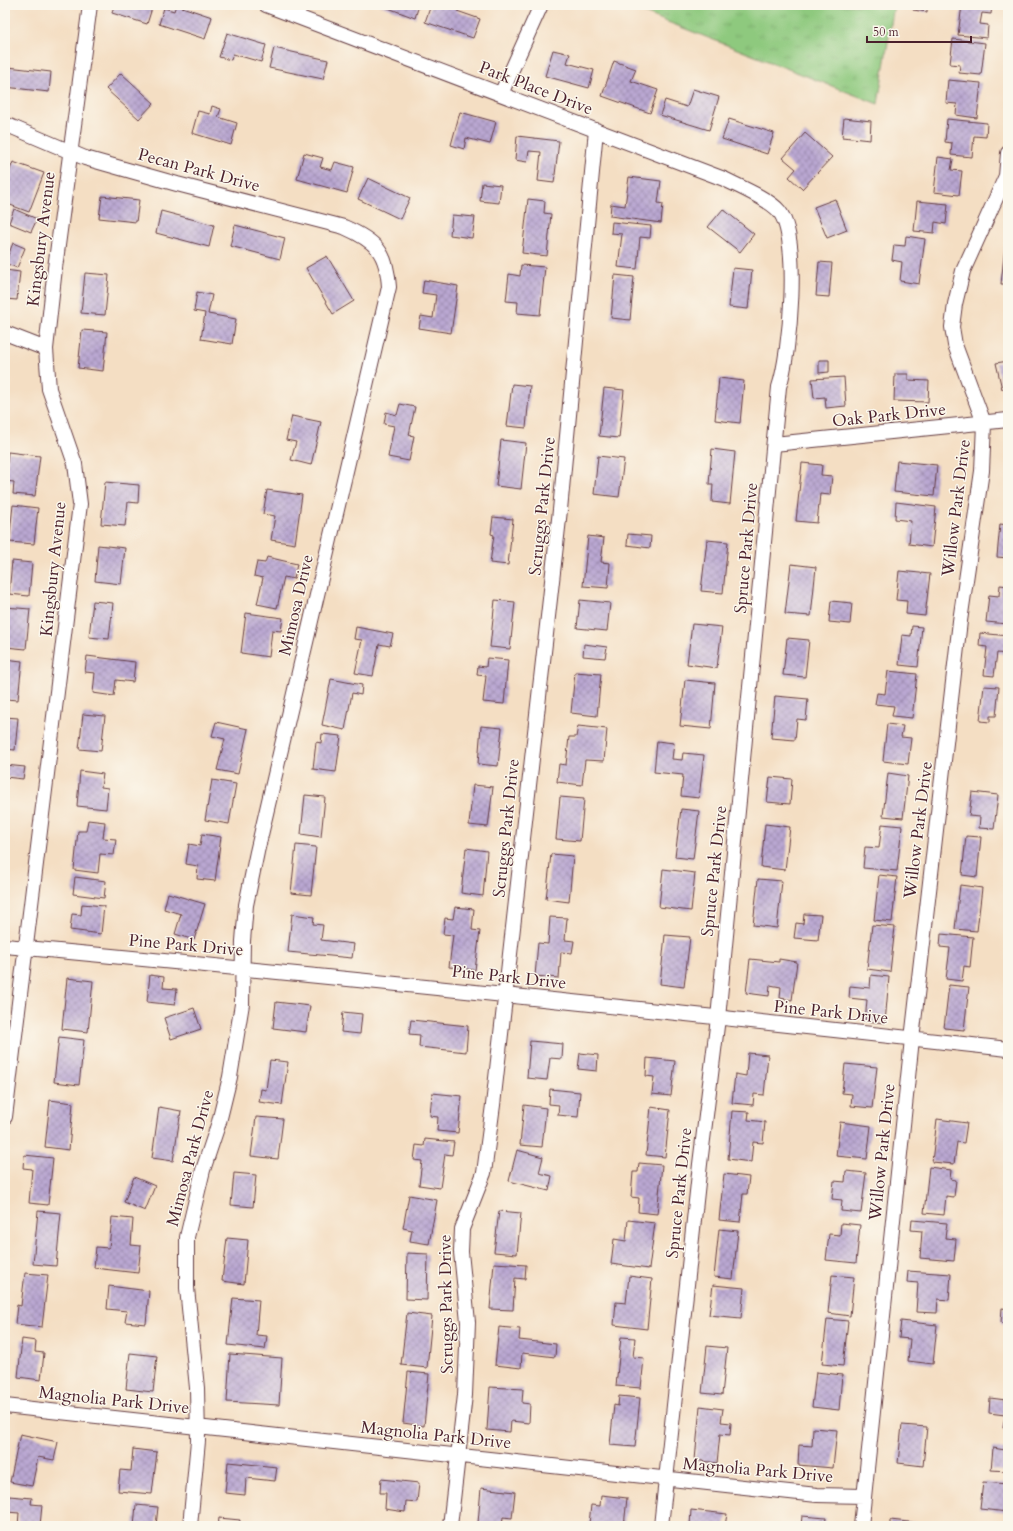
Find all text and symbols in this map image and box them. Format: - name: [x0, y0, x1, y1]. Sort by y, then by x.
- scale bar: [867, 18, 971, 44]
- text: 50 m: [873, 24, 900, 40]
- street label: Park Place Drive: [476, 56, 596, 120]
- street label: Pecan Park Drive: [135, 143, 263, 197]
- street label: Kingsbury Avenue: [21, 170, 61, 308]
- street label: Oak Park Drive: [831, 398, 947, 432]
- street label: Scruggs Park Drive: [523, 435, 561, 577]
- street label: Willow Park Drive: [936, 438, 976, 579]
- street label: Spruce Park Drive: [729, 481, 763, 615]
- street label: Kingsbury Avenue: [34, 500, 72, 638]
- street label: Mimosa Drive: [273, 552, 319, 658]
- street label: Scruggs Park Drive: [487, 757, 525, 899]
- street label: Willow Park Drive: [898, 760, 938, 901]
- street label: Spruce Park Drive: [696, 804, 732, 938]
- street label: Pine Park Drive: [128, 929, 244, 961]
- street label: Pine Park Drive: [451, 960, 567, 994]
- street label: Pine Park Drive: [773, 995, 889, 1029]
- street label: Willow Park Drive: [863, 1082, 901, 1223]
- street label: Mimosa Park Drive: [161, 1087, 219, 1229]
- street label: Spruce Park Drive: [661, 1126, 697, 1260]
- street label: Scruggs Park Drive: [433, 1234, 459, 1374]
- street label: Magnolia Park Drive: [38, 1381, 190, 1419]
- street label: Magnolia Park Drive: [360, 1416, 512, 1454]
- street label: Magnolia Park Drive: [682, 1452, 834, 1488]

